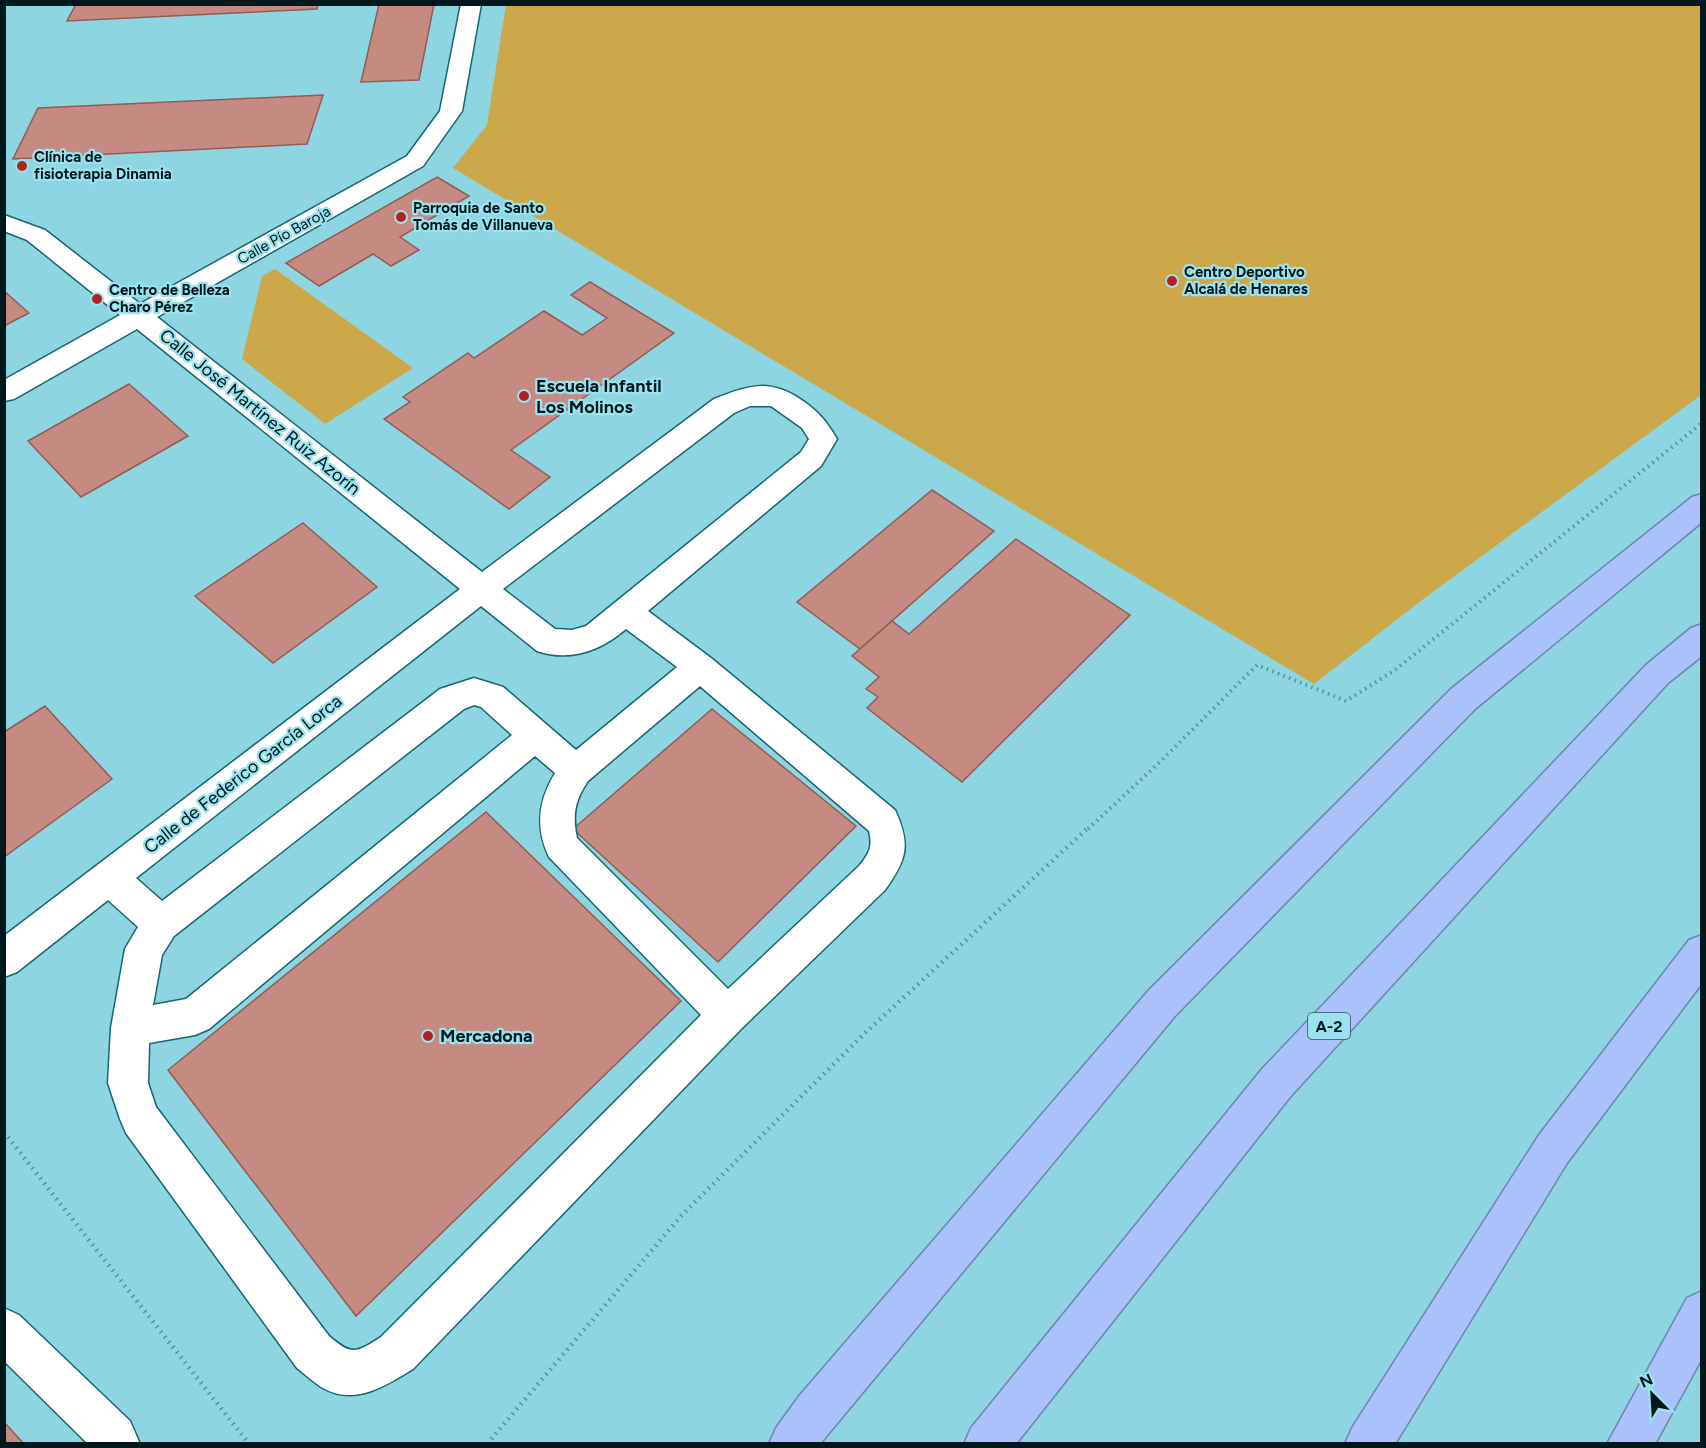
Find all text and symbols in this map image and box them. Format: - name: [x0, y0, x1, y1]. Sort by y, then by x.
- place label: Clínica de fisioterapia Dinamia: [34, 148, 172, 183]
- marker: Clínica de fisioterapia Dinamia: [15, 159, 29, 173]
- place label: Parroquia de Santo Tomás de Villanueva: [413, 199, 553, 234]
- street label: Calle Pío Baroja: [234, 202, 334, 268]
- marker: Parroquia de Santo Tomás de Villanueva: [394, 210, 408, 224]
- place label: Centro Deportivo Alcalá de Henares: [1184, 263, 1308, 298]
- marker: Centro Deportivo Alcalá de Henares: [1165, 274, 1179, 288]
- place label: Centro de Belleza Charo Pérez: [109, 281, 230, 316]
- marker: Centro de Belleza Charo Pérez: [90, 292, 104, 306]
- street label: Calle José Martínez Ruiz Azorín: [155, 324, 365, 500]
- place label: Escuela Infantil Los Molinos: [536, 375, 662, 418]
- marker: Escuela Infantil Los Molinos: [517, 389, 531, 403]
- street label: Calle de Federico García Lorca: [140, 690, 346, 858]
- road number: A-2: [1308, 1013, 1350, 1039]
- place label: Mercadona: [440, 1025, 533, 1047]
- marker: Mercadona: [421, 1029, 435, 1043]
- north arrow: [1622, 1364, 1682, 1424]
- text: N: [1637, 1370, 1656, 1392]

